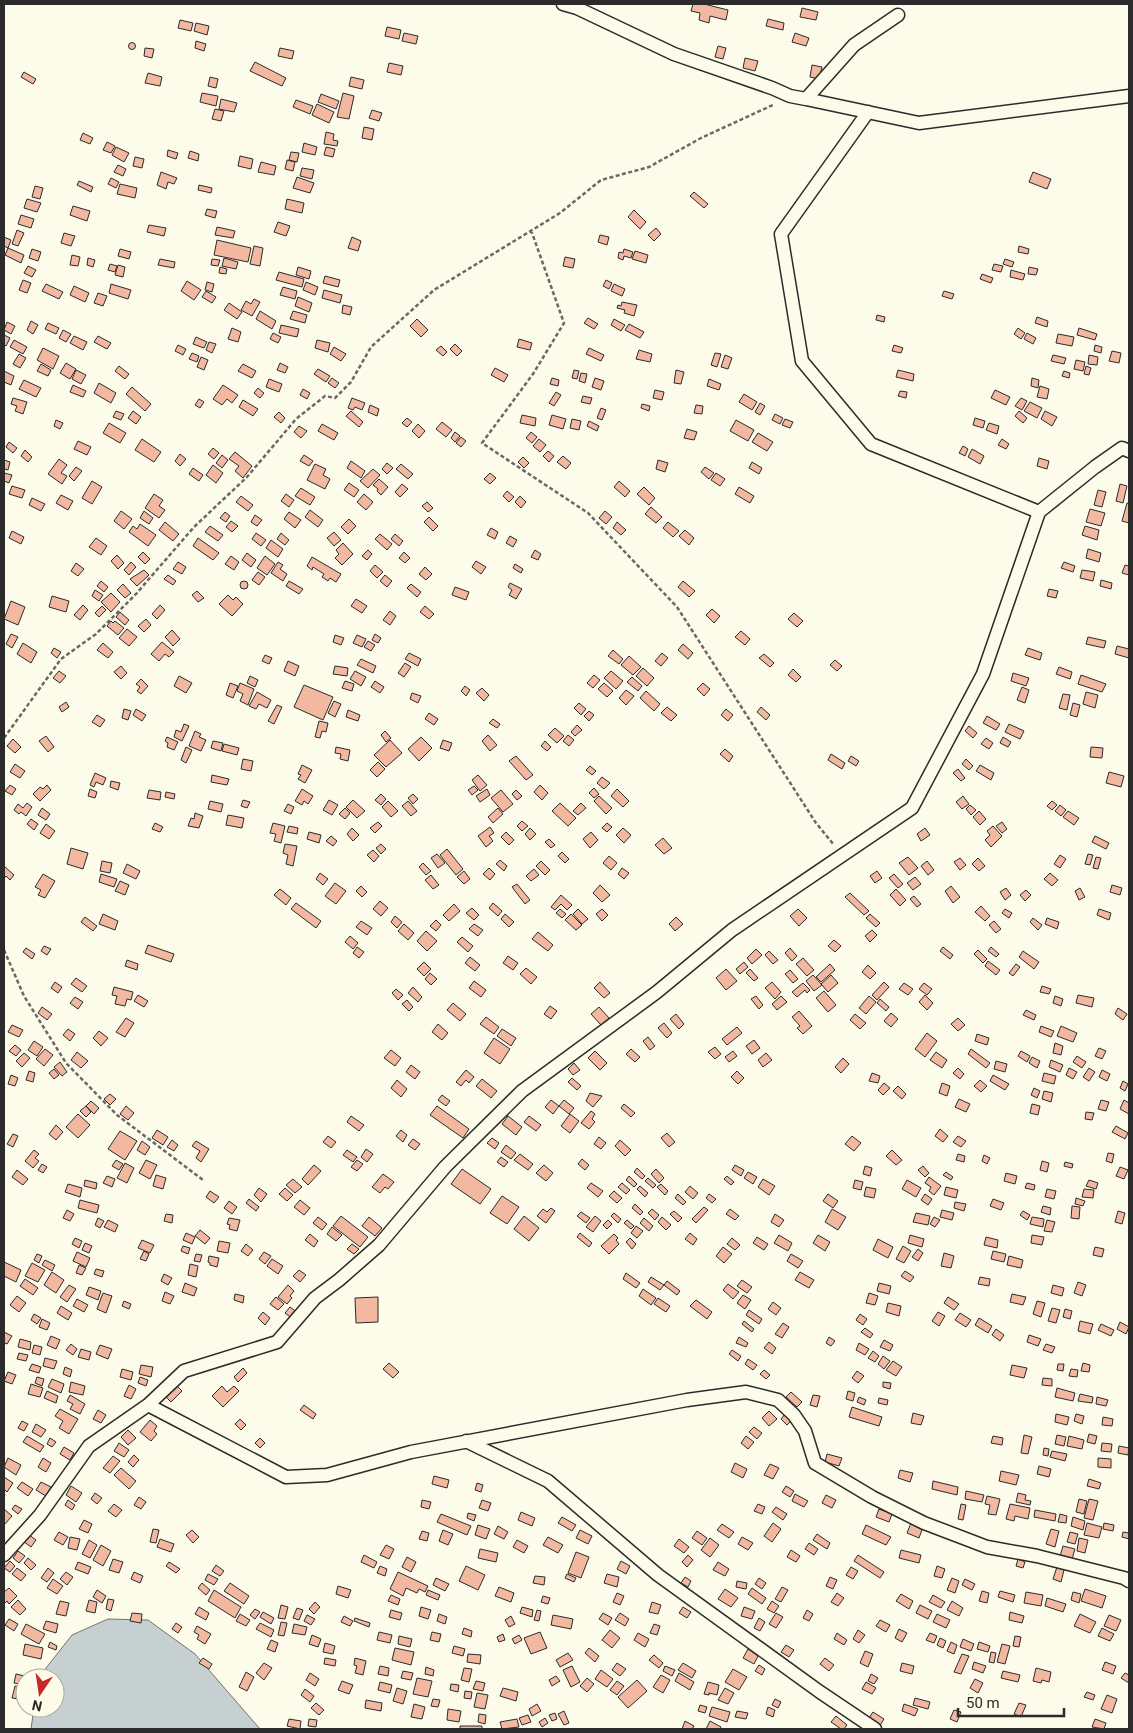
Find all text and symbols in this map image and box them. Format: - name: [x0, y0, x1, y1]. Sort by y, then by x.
- north arrow: [15, 1668, 65, 1718]
- scale bar: [958, 1686, 1064, 1718]
- text: 50 m: [966, 1694, 1000, 1712]
- text: N: [30, 1697, 44, 1715]

